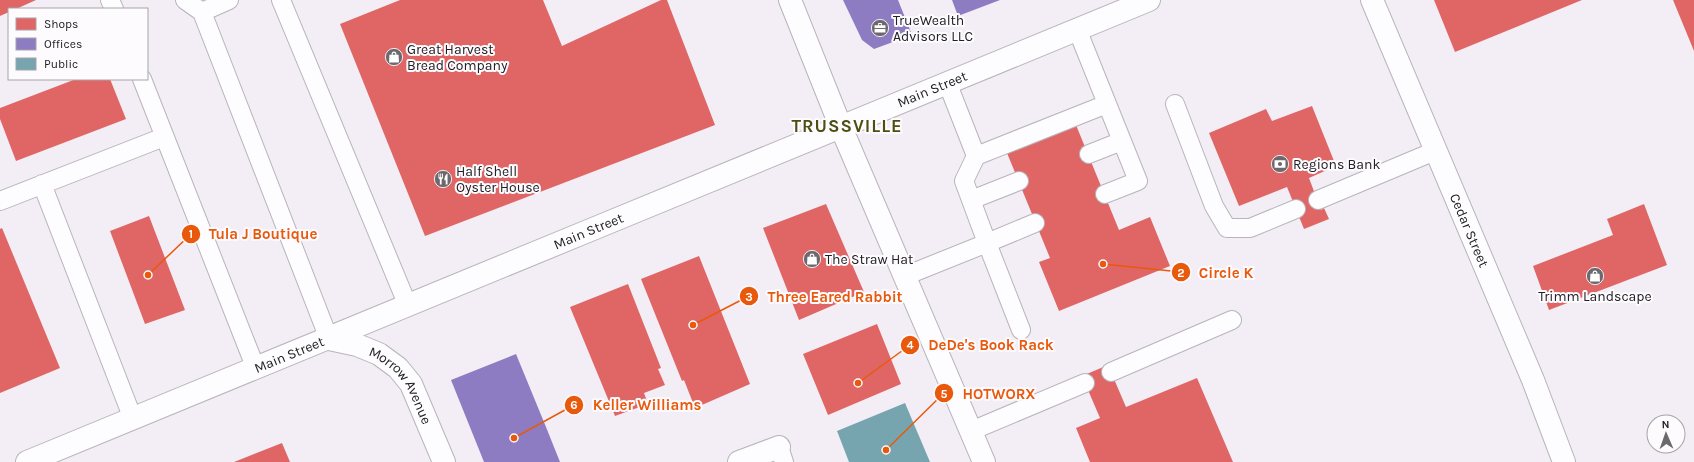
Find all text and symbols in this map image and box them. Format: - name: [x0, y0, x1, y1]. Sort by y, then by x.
- legend: [8, 8, 148, 80]
- place label: TrueWealth Advisors LLC: [893, 12, 973, 45]
- text: Shops: [44, 17, 78, 31]
- office icon: TrueWealth Advisors LLC: [870, 18, 890, 38]
- text: Offices: [44, 37, 82, 51]
- place label: Great Harvest Bread Company: [407, 41, 508, 74]
- shop icon: Great Harvest Bread Company: [384, 47, 404, 67]
- text: Public: [44, 57, 78, 71]
- street label: Main Street: [895, 67, 970, 111]
- district label: TRUSSVILLE: [791, 115, 903, 137]
- bank icon: Regions Bank: [1270, 154, 1290, 174]
- place label: Regions Bank: [1293, 156, 1380, 173]
- place label: Half Shell Oyster House: [456, 163, 540, 196]
- restaurant icon: Half Shell Oyster House: [433, 169, 453, 189]
- street label: Cedar Street: [1446, 191, 1492, 270]
- street label: Main Street: [551, 209, 626, 253]
- callout: Tula J Boutique: [181, 220, 325, 247]
- text: Tula J Boutique: [209, 225, 317, 243]
- text: 1: [189, 227, 193, 241]
- shop icon: The Straw Hat: [802, 249, 822, 269]
- place label: The Straw Hat: [825, 251, 913, 268]
- callout: Circle K: [1171, 259, 1261, 286]
- text: Circle K: [1199, 264, 1253, 282]
- text: 2: [1177, 266, 1185, 280]
- shop icon: Trimm Landscape: [1585, 266, 1605, 286]
- callout: Three Eared Rabbit: [739, 283, 910, 310]
- text: Three Eared Rabbit: [768, 288, 903, 306]
- place label: Trimm Landscape: [1538, 288, 1652, 305]
- text: 3: [745, 290, 753, 304]
- callout: DeDe's Book Rack: [900, 331, 1061, 358]
- street label: Main Street: [252, 333, 327, 377]
- text: DeDe's Book Rack: [928, 336, 1054, 354]
- text: 4: [906, 338, 914, 352]
- street label: Morrow Avenue: [366, 343, 435, 427]
- callout: HOTWORX: [934, 380, 1043, 407]
- text: HOTWORX: [962, 385, 1036, 403]
- text: 5: [941, 387, 948, 401]
- callout: Keller Williams: [564, 391, 709, 418]
- text: Keller Williams: [593, 396, 701, 414]
- text: 6: [570, 398, 578, 412]
- north arrow: [1646, 414, 1686, 454]
- text: N: [1661, 418, 1670, 431]

